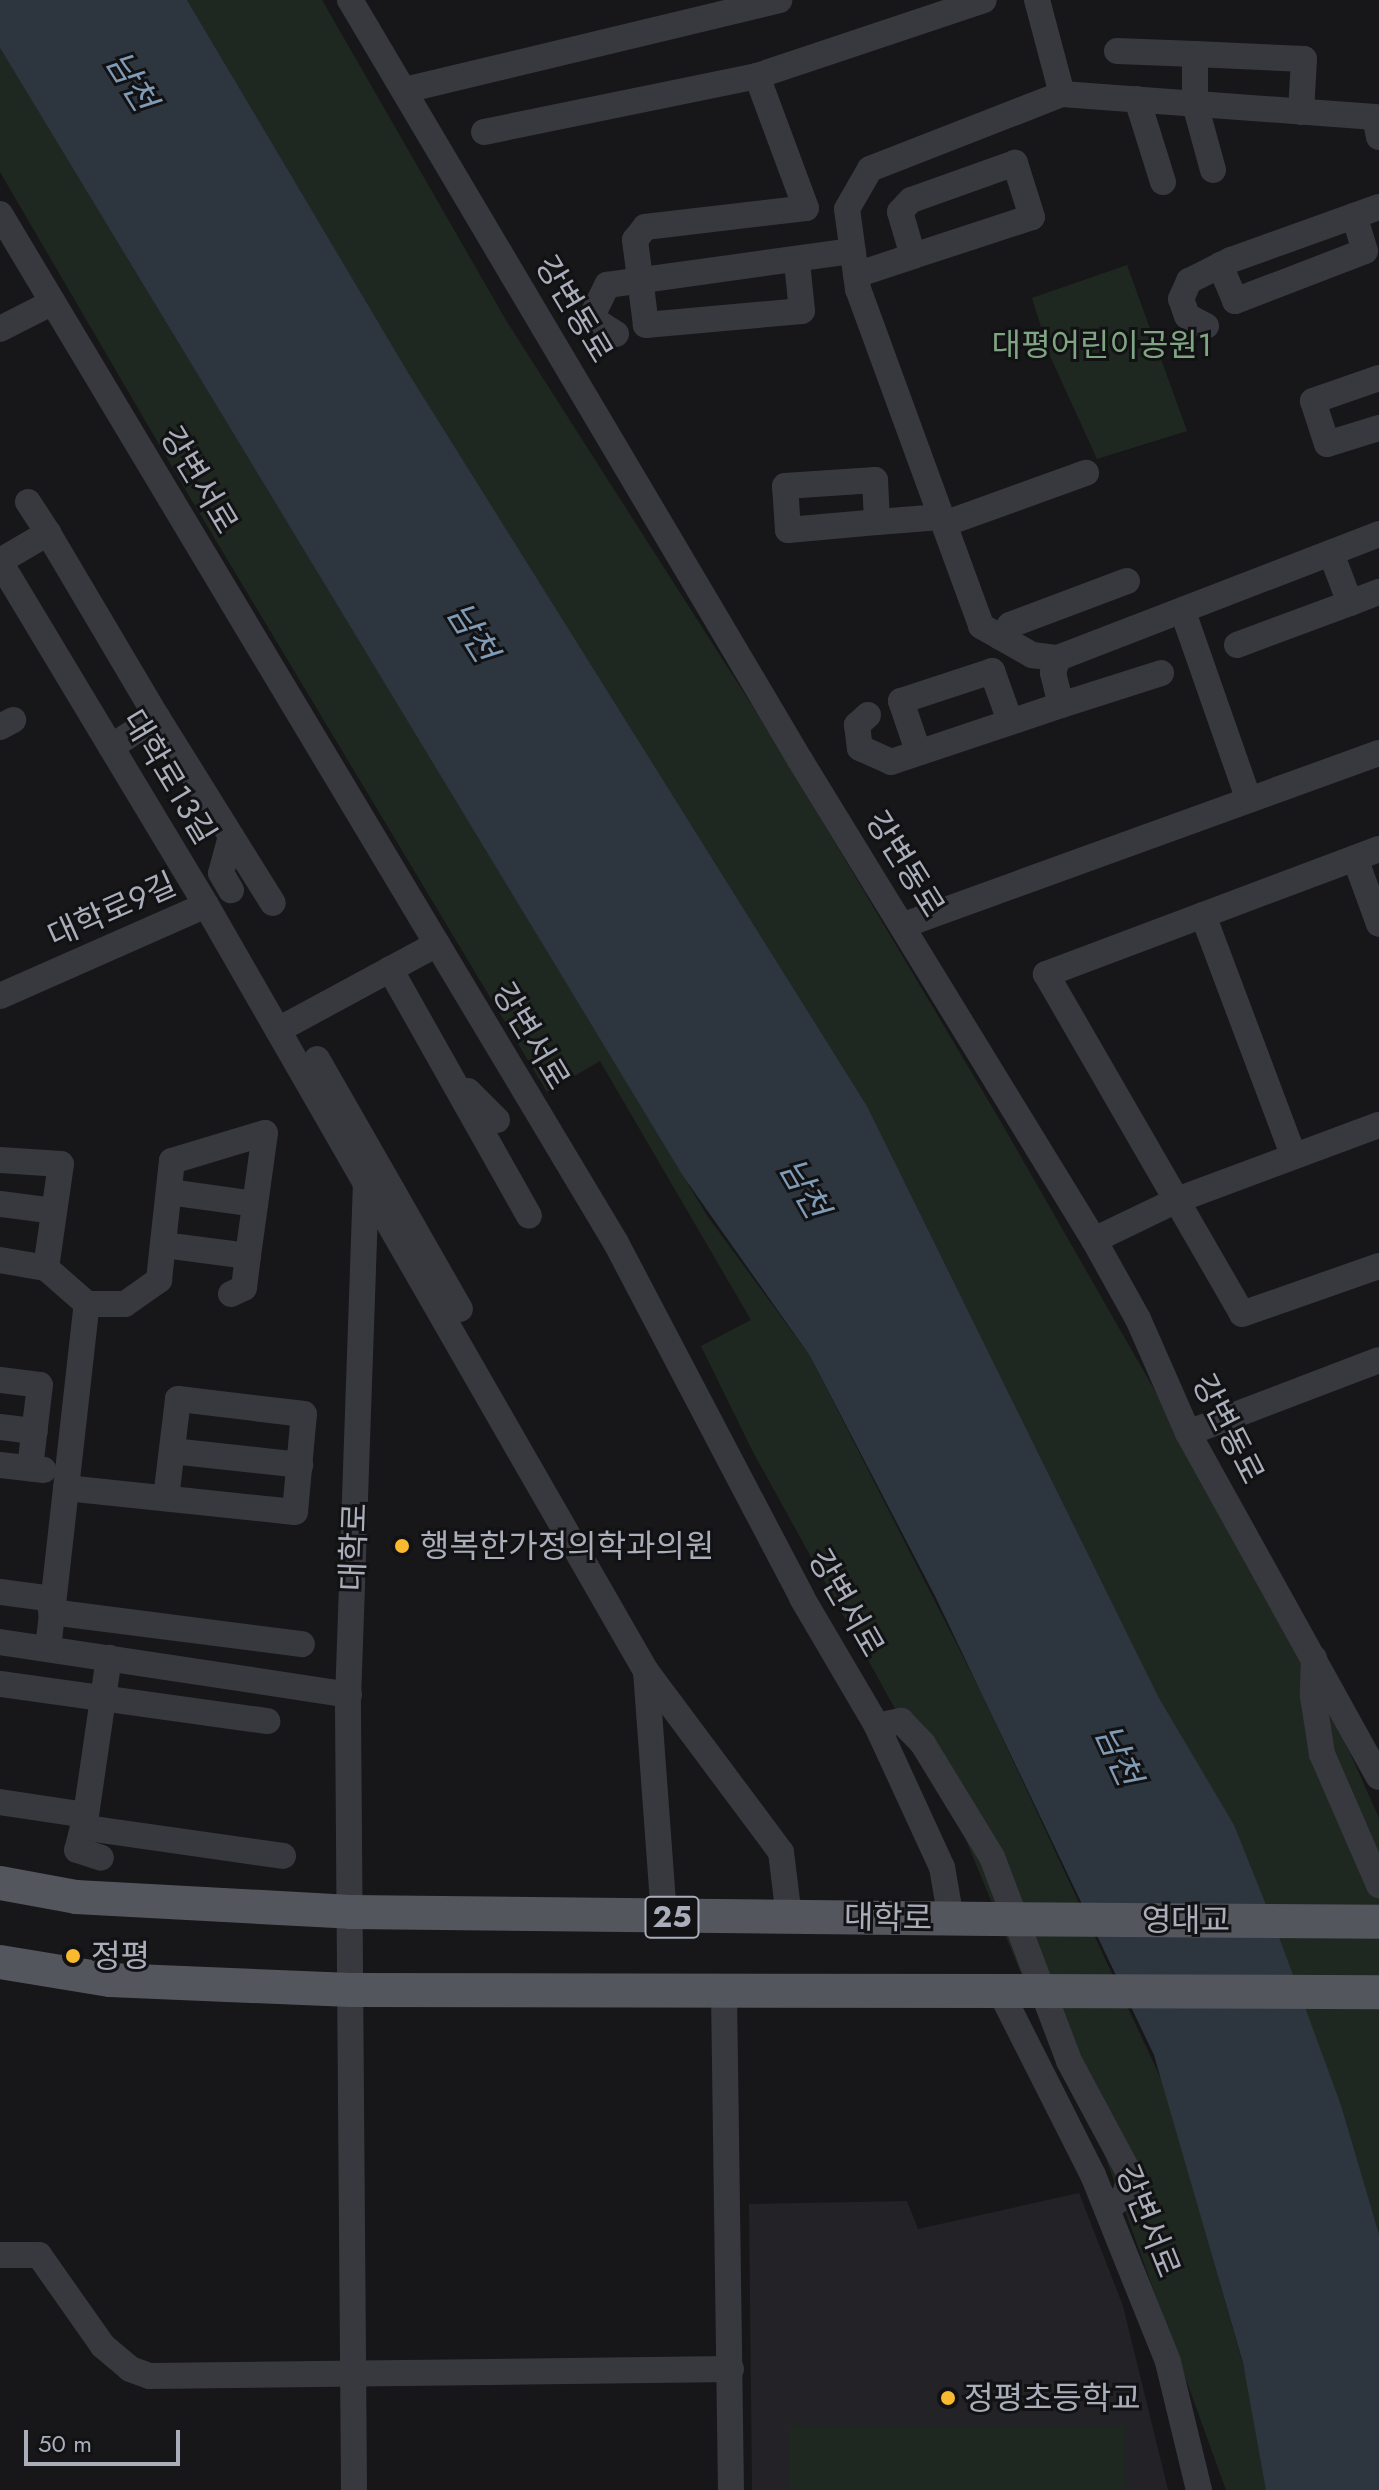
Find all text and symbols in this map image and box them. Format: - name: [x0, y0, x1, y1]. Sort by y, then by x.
- water label: 남천: [97, 44, 165, 118]
- street label: 강변동로: [527, 249, 621, 369]
- park label: 대평어린이공원1: [992, 326, 1212, 364]
- street label: 강변서로: [152, 420, 246, 540]
- water label: 남천: [438, 595, 506, 669]
- street label: 대학로13길: [114, 703, 224, 851]
- street label: 강변동로: [858, 804, 952, 924]
- street label: 대학로9길: [42, 865, 182, 955]
- street label: 강변서로: [484, 976, 578, 1096]
- water label: 남천: [771, 1151, 837, 1225]
- street label: 강변동로: [1184, 1368, 1272, 1490]
- street label: 대학로: [333, 1502, 375, 1592]
- place label: 행복한가정의학과의원: [420, 1527, 714, 1565]
- marker: 행복한가정의학과의원: [391, 1535, 413, 1557]
- street label: 강변서로: [800, 1542, 892, 1664]
- water label: 남천: [1086, 1718, 1150, 1792]
- road number: 25: [644, 1891, 700, 1943]
- street label: 대학로: [844, 1898, 932, 1938]
- street label: 영대교: [1142, 1901, 1230, 1939]
- place label: 정평: [91, 1937, 150, 1975]
- marker: 정평: [62, 1945, 84, 1967]
- street label: 강변서로: [1108, 2159, 1188, 2283]
- place label: 정평초등학교: [964, 2379, 1141, 2417]
- marker: 정평초등학교: [939, 2389, 957, 2407]
- scale bar: [28, 2414, 184, 2464]
- text: 50 m: [38, 2426, 92, 2461]

